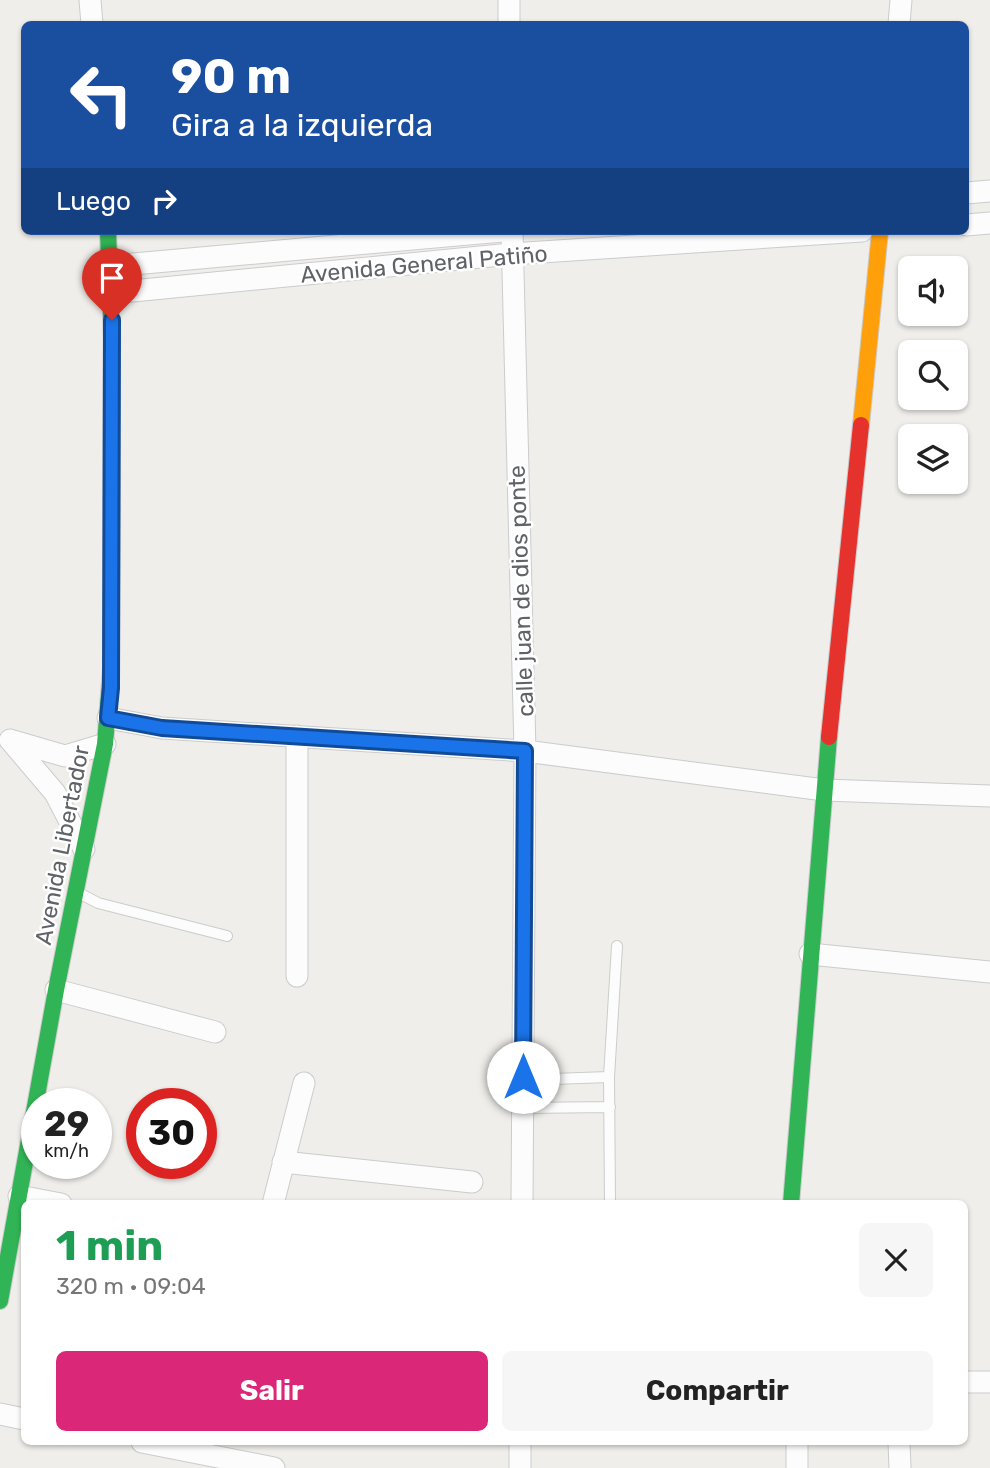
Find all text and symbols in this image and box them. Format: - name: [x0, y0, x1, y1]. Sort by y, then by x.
- text: 90 m: [171, 47, 291, 105]
- icon: left: [56, 49, 147, 140]
- text: Gira a la izquierda: [171, 106, 433, 144]
- icon: right: [145, 182, 183, 220]
- text: Luego: [56, 186, 131, 217]
- street label: Avenida General Patiño: [299, 239, 549, 289]
- pin: [82, 248, 142, 320]
- map controls: [898, 256, 968, 494]
- button: sound: [898, 256, 968, 326]
- icon: arrive: [93, 259, 131, 297]
- button: search: [898, 340, 968, 410]
- button: layers: [898, 424, 968, 494]
- street label: calle juan de dios ponte: [503, 465, 539, 717]
- street label: Avenida Libertador: [29, 743, 95, 947]
- position arrow: [486, 1040, 560, 1114]
- speed limit sign: 30: [126, 1088, 217, 1179]
- text: 29: [44, 1103, 89, 1145]
- text: km/h: [44, 1140, 89, 1162]
- text: 1 min: [56, 1221, 163, 1271]
- button: close: [859, 1223, 933, 1297]
- text: 320 m · 09:04: [56, 1272, 206, 1300]
- button: Salir: [56, 1351, 488, 1431]
- button: Compartir: [502, 1351, 933, 1431]

